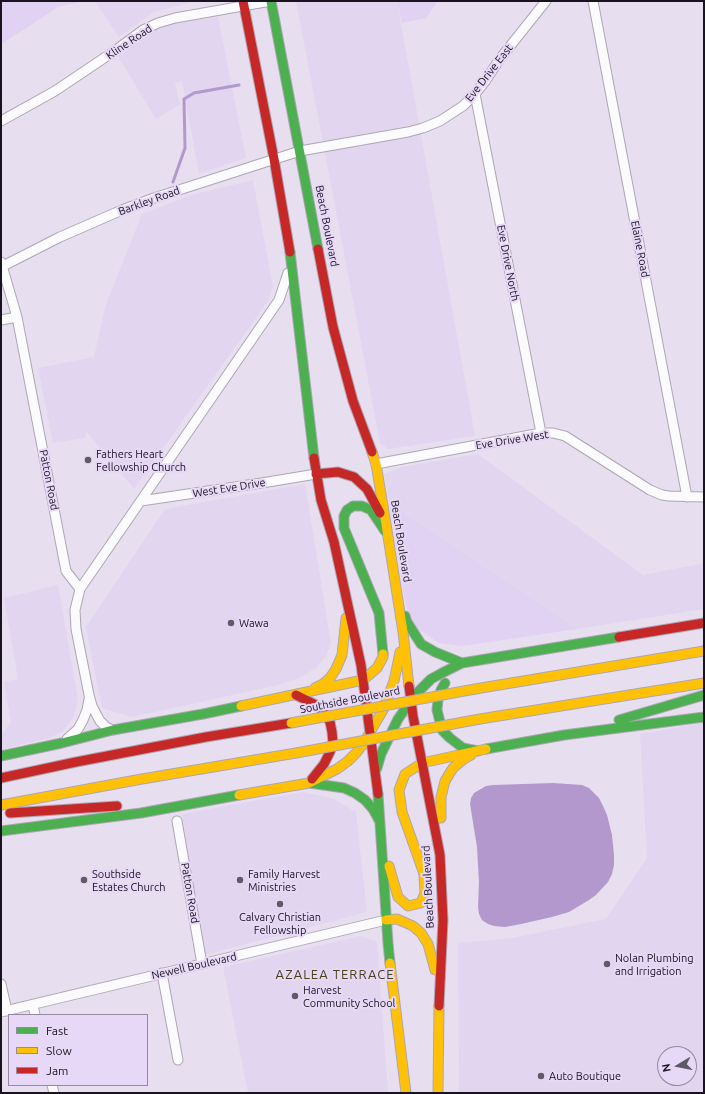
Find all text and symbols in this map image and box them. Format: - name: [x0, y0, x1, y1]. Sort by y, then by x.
- street label: Kline Road: [104, 22, 154, 62]
- street label: Eve Drive East: [462, 42, 516, 104]
- street label: Barkley Road: [116, 184, 182, 218]
- street label: Beach Boulevard: [313, 184, 341, 268]
- street label: Elaine Road: [628, 219, 652, 279]
- street label: Eve Drive North: [494, 224, 522, 302]
- street label: Eve Drive West: [475, 428, 549, 452]
- place label: Fathers Heart Fellowship Church: [96, 447, 186, 473]
- street label: Patton Road: [37, 449, 61, 511]
- marker: Fathers Heart Fellowship Church: [83, 455, 93, 465]
- street label: West Eve Drive: [192, 476, 266, 500]
- street label: Beach Boulevard: [388, 499, 414, 583]
- place label: Wawa: [239, 616, 269, 630]
- marker: Wawa: [226, 618, 236, 628]
- street label: Southside Boulevard: [299, 684, 401, 716]
- street label: Beach Boulevard: [419, 845, 437, 929]
- street label: Patton Road: [178, 862, 202, 924]
- place label: Southside Estates Church: [92, 867, 165, 893]
- place label: Family Harvest Ministries: [248, 867, 320, 893]
- marker: Southside Estates Church: [79, 875, 89, 885]
- marker: Family Harvest Ministries: [235, 875, 245, 885]
- marker: Calvary Christian Fellowship: [275, 899, 285, 909]
- place label: Calvary Christian Fellowship: [239, 910, 321, 936]
- street label: Newell Boulevard: [150, 950, 238, 982]
- place label: Nolan Plumbing and Irrigation: [615, 951, 694, 977]
- marker: Nolan Plumbing and Irrigation: [602, 959, 612, 969]
- district label: AZALEA TERRACE: [276, 967, 394, 983]
- place label: Harvest Community School: [303, 983, 395, 1009]
- marker: Harvest Community School: [290, 991, 300, 1001]
- legend: [8, 1014, 148, 1086]
- text: Fast: [46, 1024, 68, 1037]
- text: Slow: [46, 1044, 72, 1057]
- north arrow: [657, 1046, 697, 1086]
- text: N: [660, 1063, 673, 1073]
- text: Jam: [46, 1064, 68, 1077]
- place label: Auto Boutique: [549, 1069, 621, 1083]
- marker: Auto Boutique: [536, 1071, 546, 1081]

